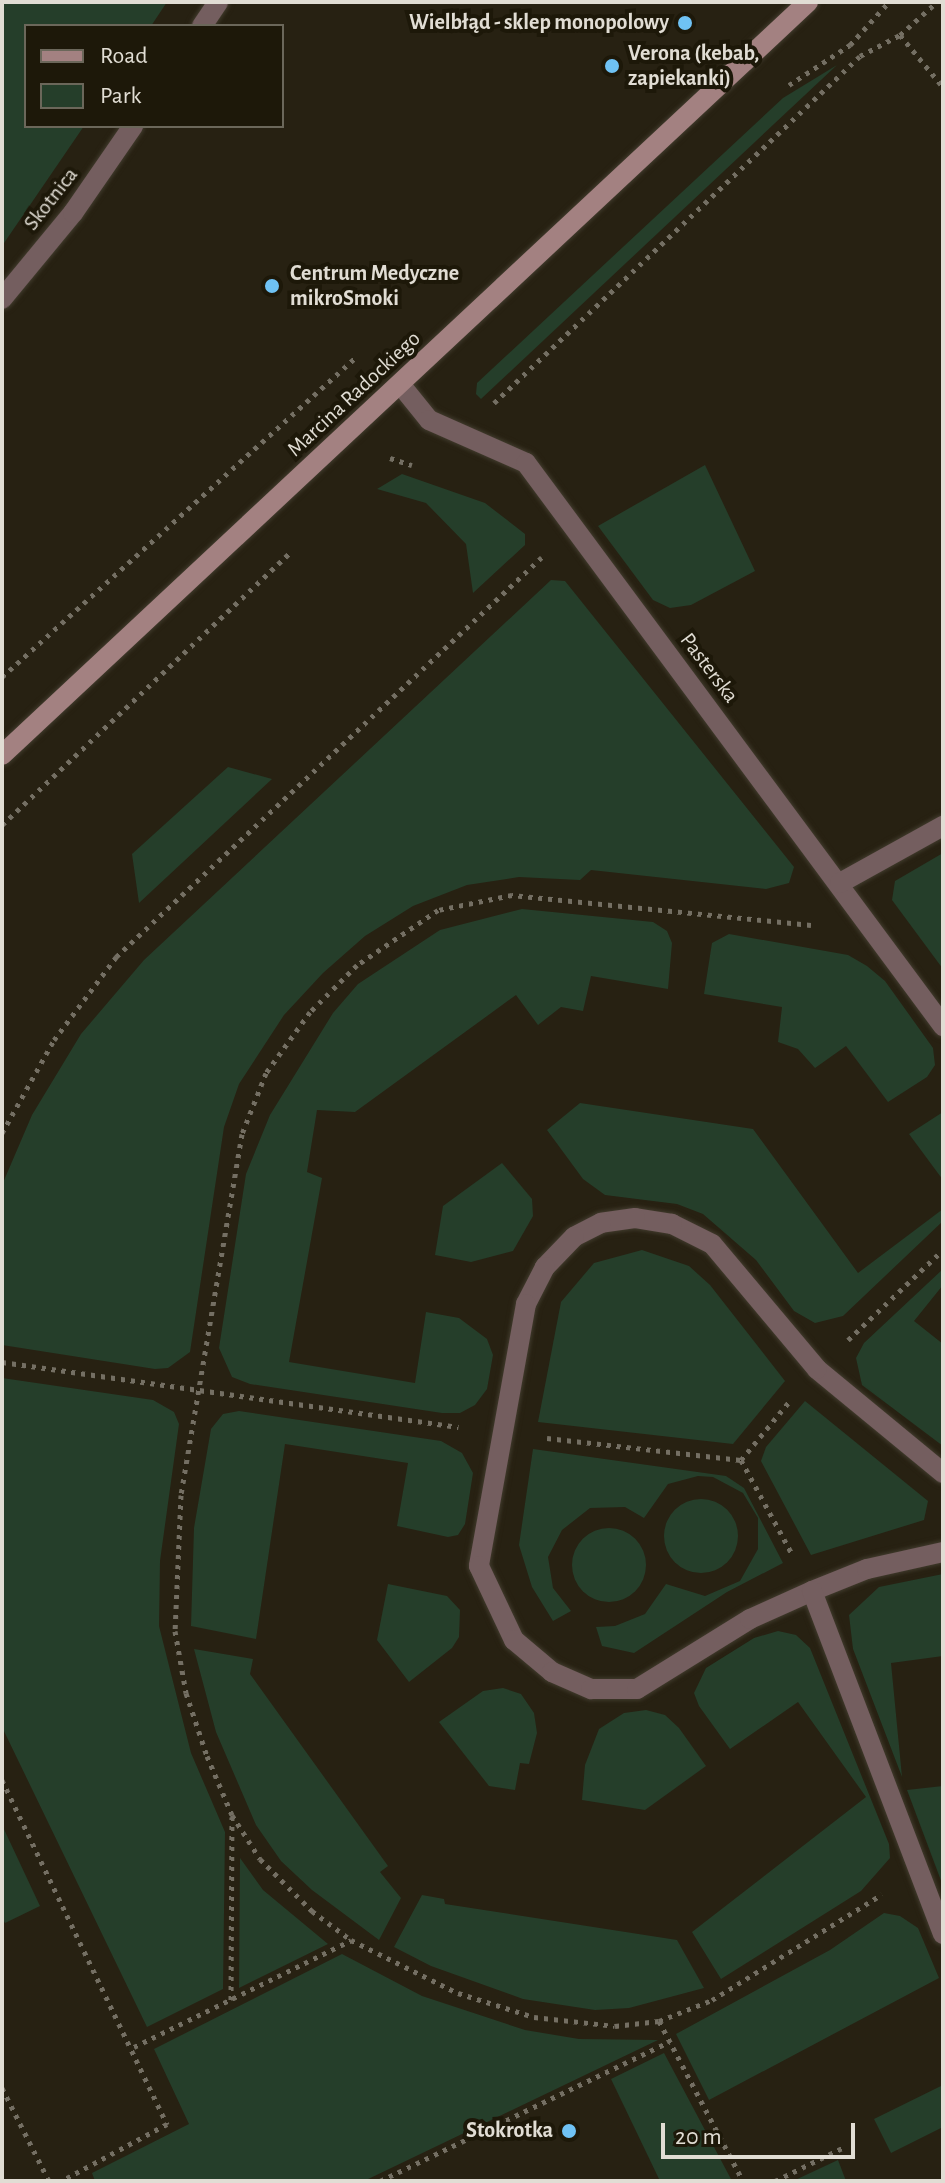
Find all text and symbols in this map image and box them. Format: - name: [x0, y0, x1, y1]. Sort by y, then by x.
- place label: Wielbłąd - sklep monopolowy: [409, 10, 669, 36]
- marker: Wielbłąd - sklep monopolowy: [676, 14, 694, 32]
- legend: [24, 24, 284, 128]
- place label: Verona (kebab, zapiekanki): [628, 40, 759, 92]
- text: Road: [100, 44, 148, 68]
- marker: Verona (kebab, zapiekanki): [603, 57, 621, 75]
- text: Park: [100, 84, 141, 108]
- street label: Skotnica: [18, 162, 84, 236]
- place label: Centrum Medyczne mikroSmoki: [290, 260, 459, 312]
- marker: Centrum Medyczne mikroSmoki: [261, 275, 283, 297]
- street label: Marcina Radockiego: [282, 326, 426, 462]
- street label: Pasterska: [674, 628, 744, 708]
- scale bar: [665, 2107, 859, 2157]
- place label: Stokrotka: [466, 2118, 553, 2144]
- marker: Stokrotka: [560, 2122, 578, 2140]
- text: 20 m: [675, 2125, 722, 2149]

